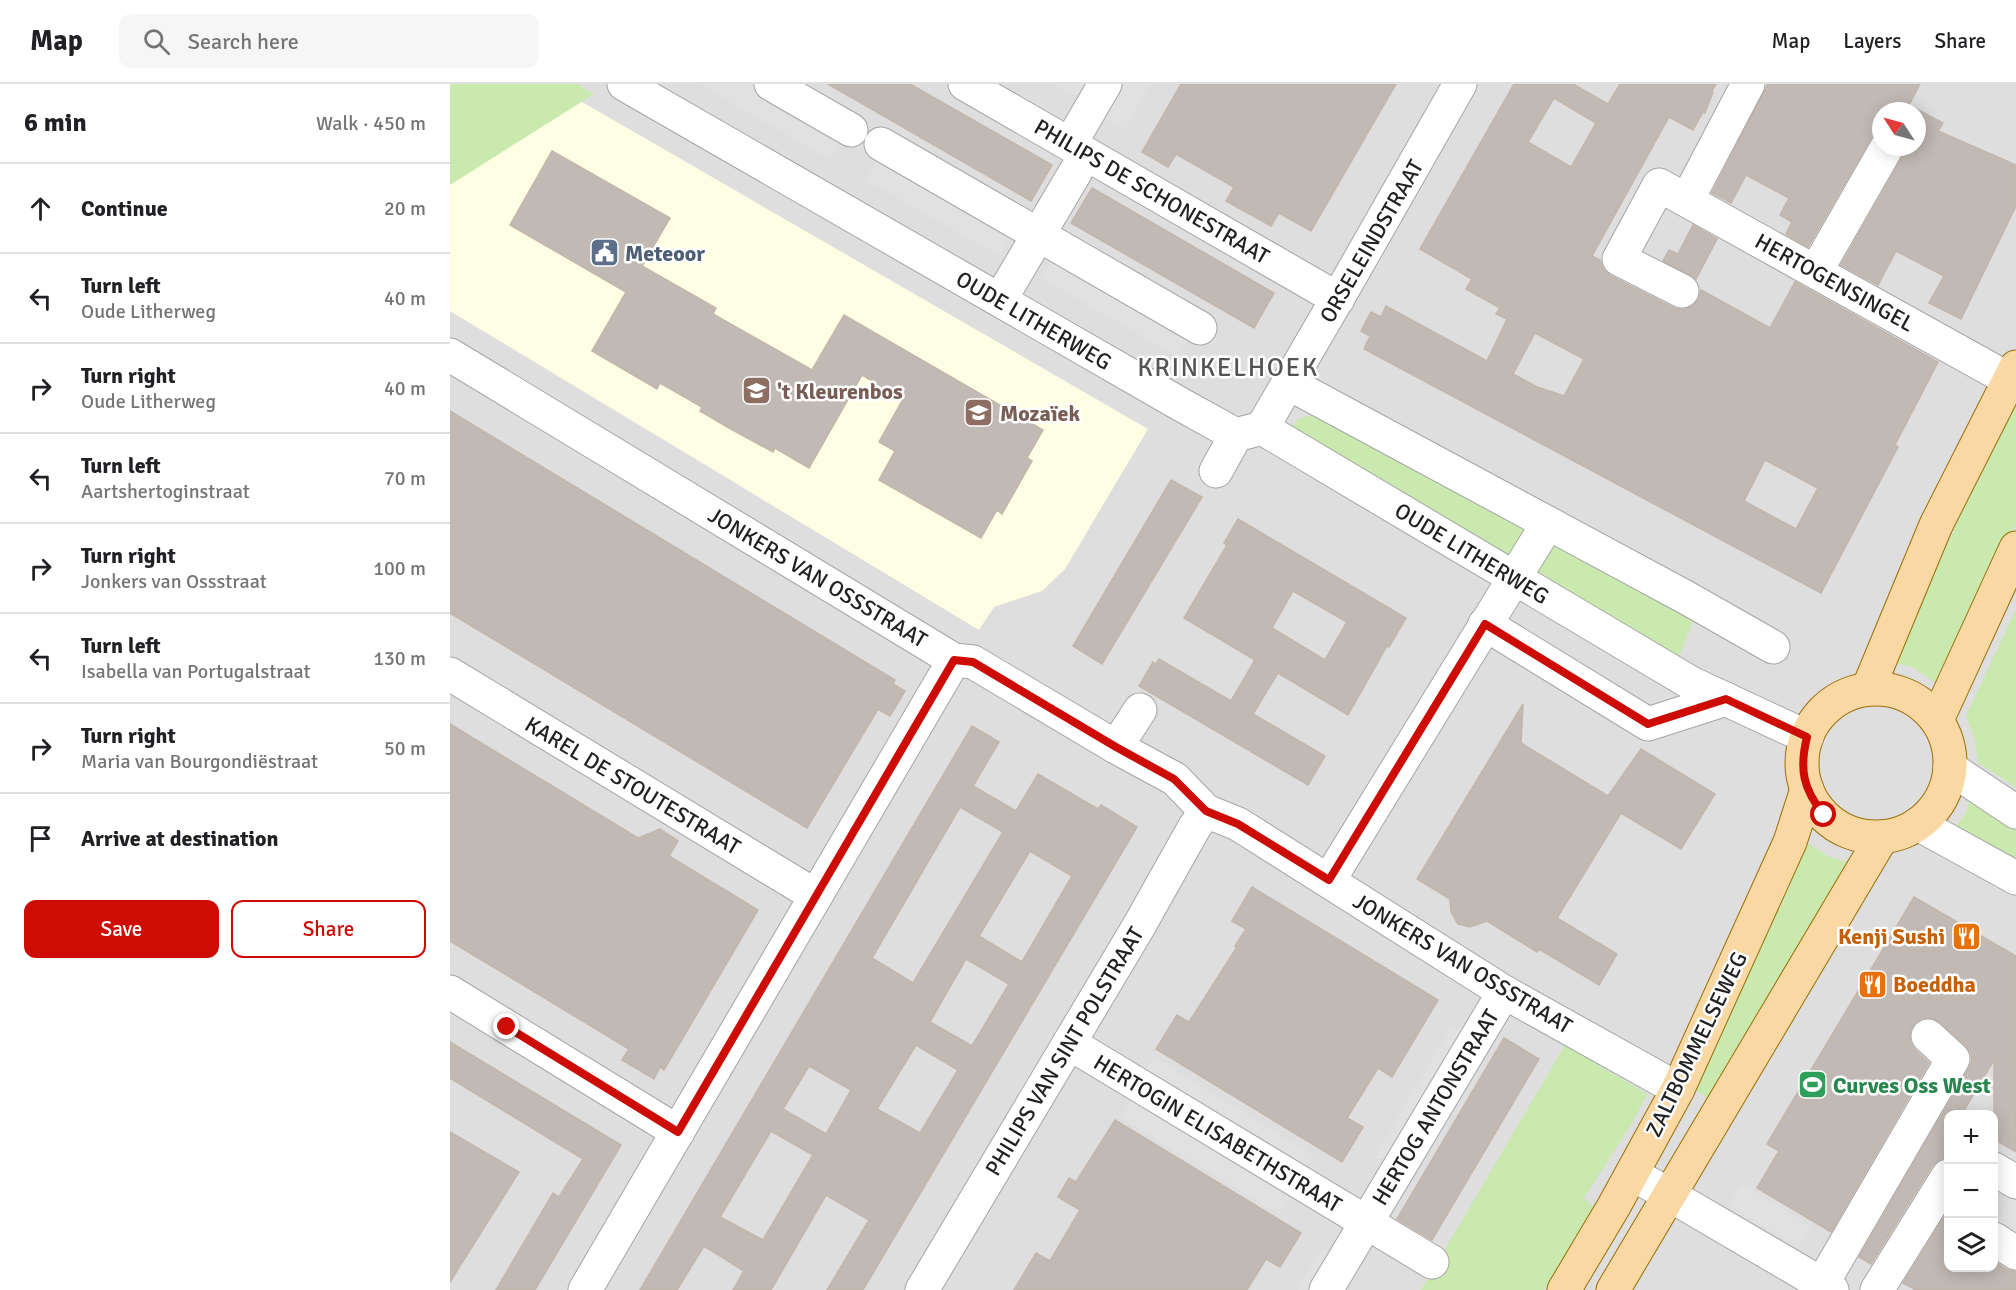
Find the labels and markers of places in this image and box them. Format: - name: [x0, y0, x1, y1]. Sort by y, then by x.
- public building icon: Meteoor: [588, 237, 620, 269]
- place label: Meteoor: [625, 240, 705, 267]
- school or university icon: 't Kleurenbos: [740, 375, 772, 407]
- place label: 't Kleurenbos: [777, 378, 903, 405]
- school or university icon: Mozaïek: [963, 397, 995, 429]
- place label: Mozaïek: [1000, 400, 1080, 427]
- restaurant icon: Kenji Sushi: [1950, 920, 1982, 952]
- place label: Kenji Sushi: [1838, 923, 1945, 950]
- restaurant icon: Boeddha: [1856, 968, 1888, 1000]
- place label: Boeddha: [1893, 971, 1976, 998]
- sports icon: Curves Oss West: [1796, 1069, 1828, 1101]
- place label: Curves Oss West: [1833, 1072, 1991, 1099]

